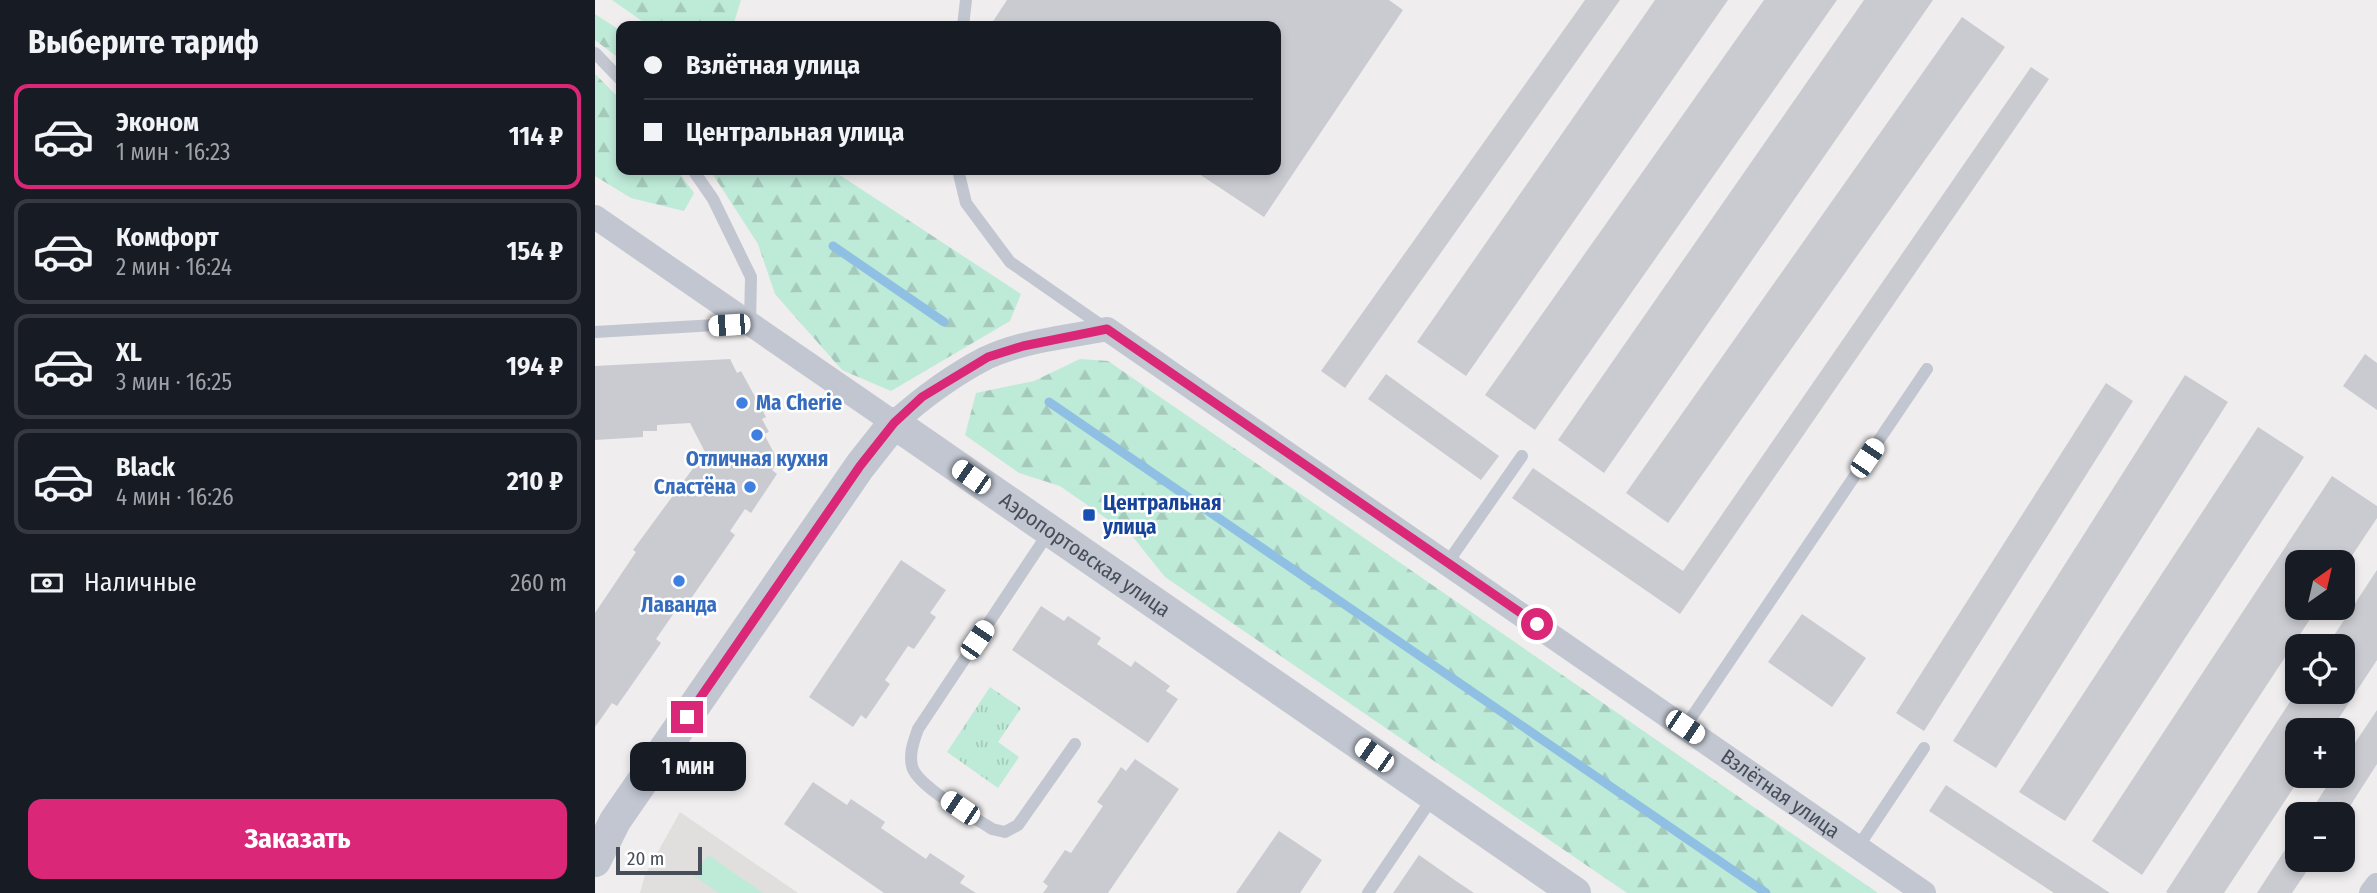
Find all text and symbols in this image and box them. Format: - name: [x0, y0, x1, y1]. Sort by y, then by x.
- text: Выберите тариф: [28, 23, 259, 61]
- text: Взлётная улица: [686, 50, 860, 81]
- icon: car: [32, 105, 95, 168]
- text: Эконом: [116, 107, 199, 138]
- text: Центральная улица: [686, 117, 904, 148]
- text: 114 ₽: [509, 121, 563, 152]
- text: 1 мин · 16:23: [116, 138, 230, 166]
- icon: car: [32, 220, 95, 283]
- text: Комфорт: [116, 222, 219, 253]
- text: 154 ₽: [506, 236, 563, 267]
- text: 2 мин · 16:24: [116, 253, 232, 281]
- car: [708, 313, 751, 337]
- icon: car: [32, 335, 95, 398]
- text: XL: [116, 337, 142, 368]
- text: 194 ₽: [506, 351, 563, 382]
- text: 3 мин · 16:25: [116, 368, 232, 396]
- place label: Ma Cherie: [756, 390, 842, 416]
- marker: Ma Cherie: [734, 395, 750, 411]
- marker: Отличная кухня: [749, 427, 765, 443]
- car: [1847, 435, 1888, 481]
- place label: Отличная кухня: [686, 446, 828, 472]
- icon: car: [32, 450, 95, 513]
- text: Black: [116, 452, 175, 483]
- car: [948, 456, 995, 498]
- text: 210 ₽: [507, 466, 563, 497]
- place label: Сластёна: [654, 474, 736, 500]
- marker: Сластёна: [742, 479, 758, 495]
- text: 4 мин · 16:26: [116, 483, 234, 511]
- street label: Аэропортовская улица: [995, 487, 1175, 623]
- place label: Центральная улица: [1102, 490, 1222, 540]
- marker: Центральная улица: [1081, 507, 1097, 523]
- north arrow: [2285, 550, 2355, 620]
- map controls: [2285, 550, 2355, 872]
- icon: cash: [28, 564, 66, 602]
- text: Наличные: [84, 567, 197, 598]
- text: 260 m: [510, 569, 567, 597]
- marker: Лаванда: [671, 573, 687, 589]
- place label: Лаванда: [641, 592, 717, 618]
- route start: [1521, 608, 1553, 640]
- car: [957, 617, 998, 663]
- button: locate: [2285, 634, 2355, 704]
- route end: [671, 701, 703, 733]
- car: [1662, 707, 1709, 747]
- button: +: [2285, 718, 2355, 788]
- car: [1351, 734, 1398, 776]
- callout: 1 мин: [629, 742, 745, 790]
- street label: Взлётная улица: [1716, 744, 1845, 844]
- text: 1 мин: [661, 752, 715, 780]
- car: [937, 788, 984, 828]
- button: Заказать: [28, 799, 567, 879]
- button: −: [2285, 802, 2355, 872]
- scale bar: [616, 844, 702, 876]
- text: 20 m: [627, 847, 664, 870]

